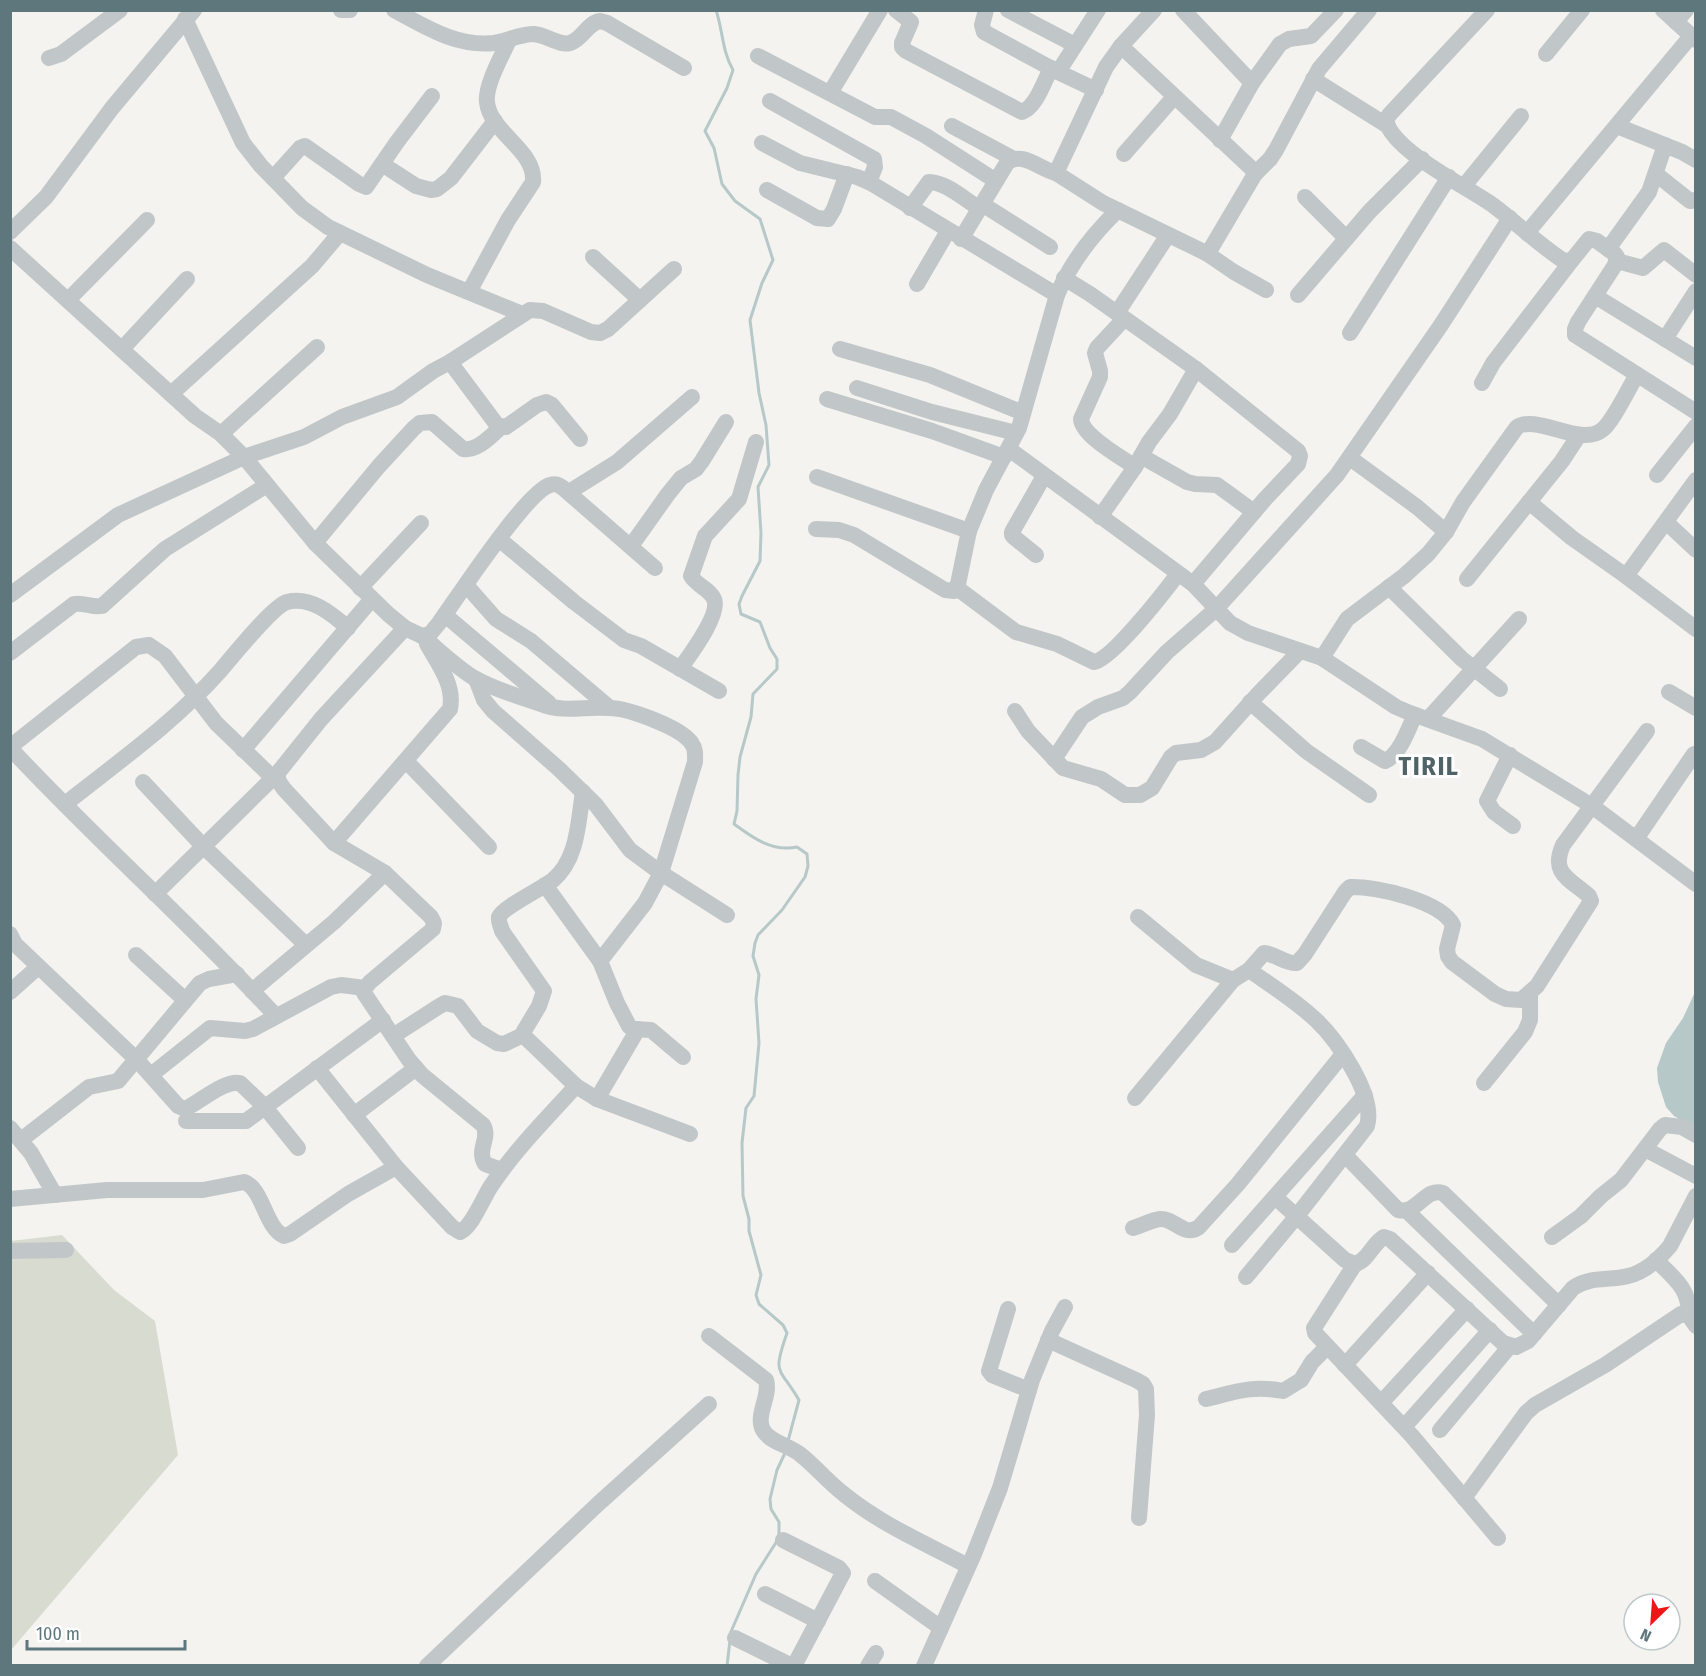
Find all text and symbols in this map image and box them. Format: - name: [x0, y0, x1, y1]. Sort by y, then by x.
- district label: TIRIL: [1399, 751, 1459, 782]
- north arrow: [1622, 1592, 1682, 1652]
- scale bar: [27, 1613, 184, 1651]
- text: 100 m: [36, 1623, 80, 1645]
- text: N: [1638, 1625, 1654, 1646]

